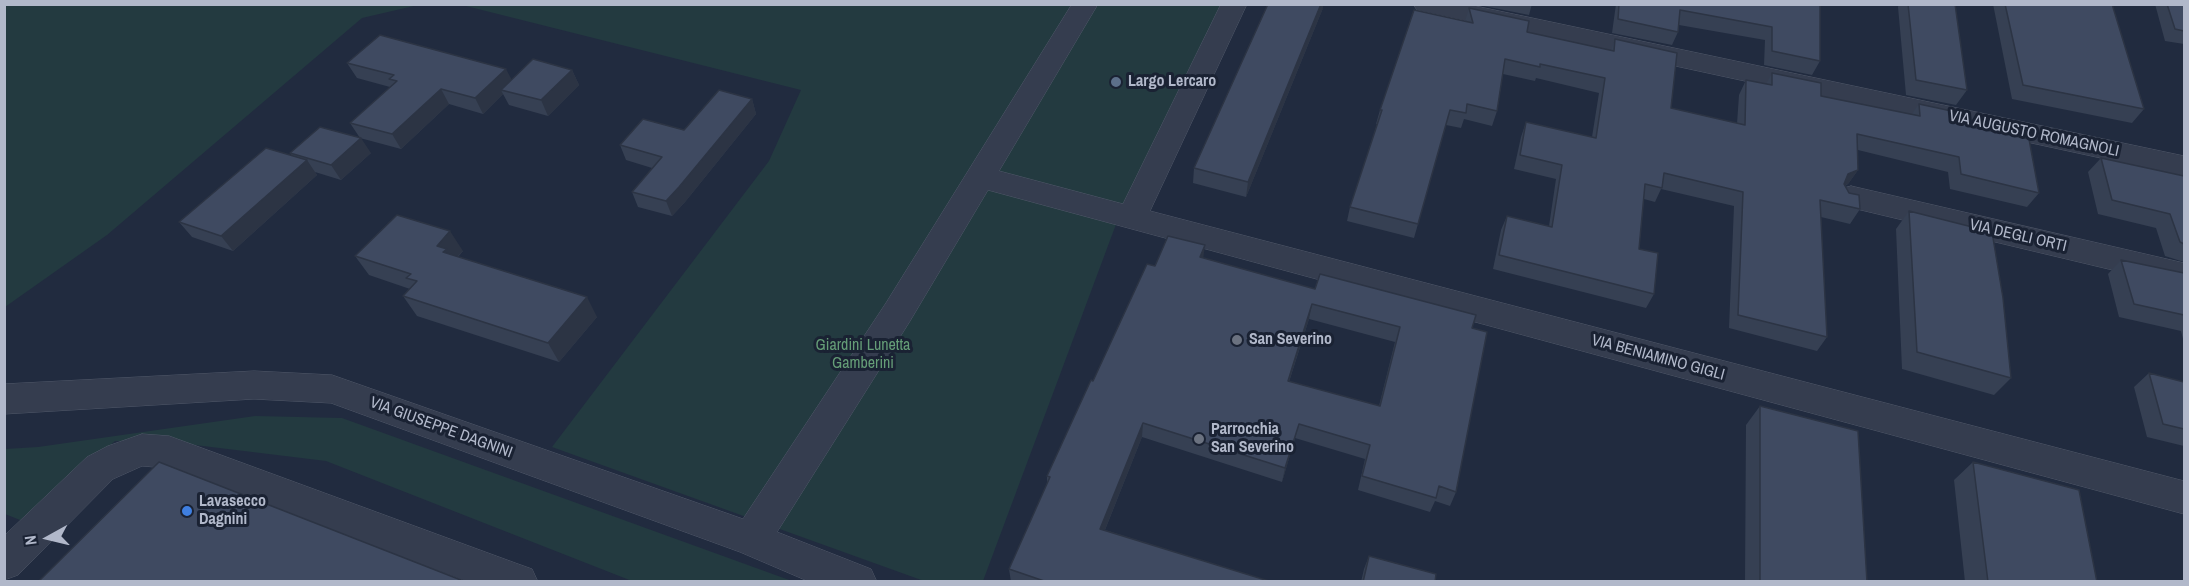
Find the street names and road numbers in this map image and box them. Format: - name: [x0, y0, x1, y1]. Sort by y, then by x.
- street label: VIA AUGUSTO ROMAGNOLI: [1947, 107, 2121, 161]
- street label: VIA DEGLI ORTI: [1968, 216, 2068, 256]
- street label: VIA BENIAMINO GIGLI: [1589, 331, 1727, 385]
- street label: VIA GIUSEPPE DAGNINI: [367, 393, 515, 463]

